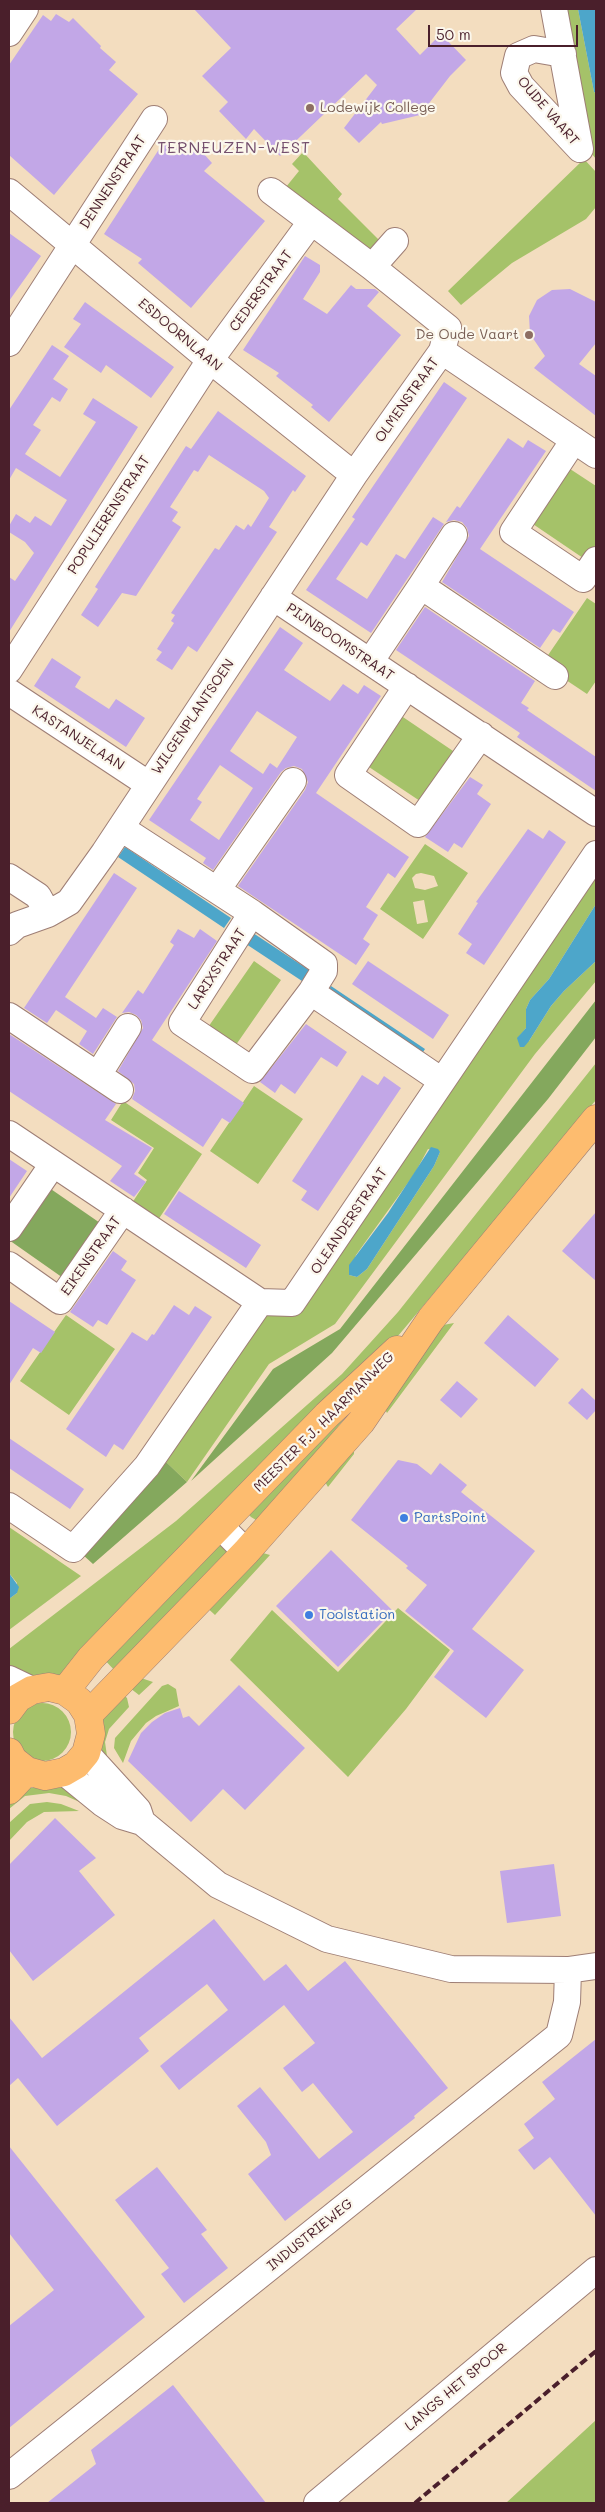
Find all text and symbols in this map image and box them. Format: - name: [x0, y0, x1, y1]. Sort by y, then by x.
- scale bar: [430, 15, 580, 47]
- text: 50 m: [436, 24, 471, 44]
- street label: OUDE VAART: [514, 73, 582, 149]
- place label: Lodewijk College: [320, 100, 436, 116]
- marker: Lodewijk College: [304, 102, 316, 114]
- street label: DENNENSTRAAT: [76, 132, 150, 232]
- district label: TERNEUZEN-WEST: [155, 138, 313, 158]
- street label: CEDERSTRAAT: [226, 247, 296, 335]
- street label: ESDOORNLAAN: [135, 295, 225, 375]
- place label: De Oude Vaart: [416, 327, 519, 343]
- marker: De Oude Vaart: [523, 329, 535, 341]
- street label: OLMENSTRAAT: [371, 354, 443, 446]
- street label: POPULIERENSTRAAT: [64, 452, 154, 578]
- street label: PIJNBOOMSTRAAT: [283, 600, 397, 684]
- street label: WILGENPLANTSOEN: [148, 656, 238, 778]
- street label: KASTANJELAAN: [29, 702, 127, 774]
- street label: LARIXSTRAAT: [185, 925, 249, 1013]
- street label: OLEANDERSTRAAT: [307, 1165, 391, 1277]
- street label: EIKENSTRAAT: [57, 1213, 125, 1299]
- street label: MEESTER F.J. HAARMANWEG: [250, 1348, 398, 1496]
- place label: PartsPoint: [414, 1510, 486, 1526]
- marker: PartsPoint: [398, 1512, 410, 1524]
- place label: Toolstation: [319, 1607, 395, 1623]
- marker: Toolstation: [303, 1609, 315, 1621]
- street label: INDUSTRIEWEG: [264, 2195, 356, 2275]
- street label: LANGS HET SPOOR: [402, 2339, 510, 2435]

